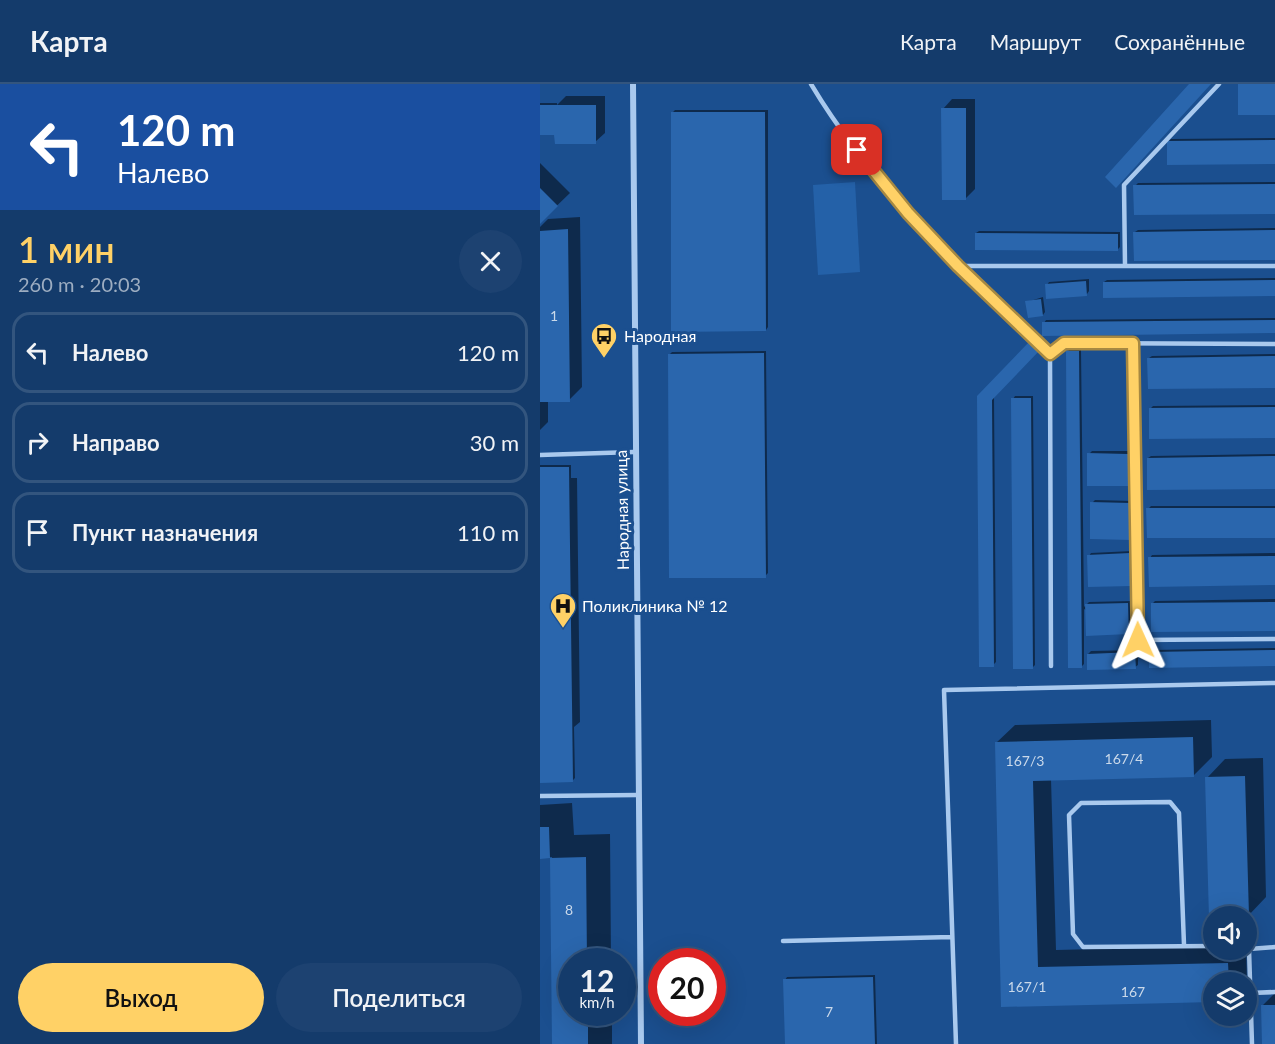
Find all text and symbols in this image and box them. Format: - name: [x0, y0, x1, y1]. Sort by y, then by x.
- text: Карта: [30, 24, 108, 58]
- text: Карта: [900, 29, 957, 54]
- text: Маршрут: [990, 29, 1081, 54]
- text: Сохранённые: [1114, 29, 1245, 54]
- text: 120 m: [117, 105, 235, 155]
- icon: left: [18, 108, 96, 186]
- pin: [831, 124, 882, 175]
- icon: arrive: [840, 133, 873, 166]
- text: Налево: [117, 156, 209, 189]
- text: 1 мин: [18, 227, 115, 271]
- button: close: [459, 230, 522, 293]
- text: 260 m · 20:03: [18, 272, 141, 296]
- house number: 1: [550, 307, 558, 324]
- bus stop icon: Народная: [589, 321, 619, 359]
- place label: Народная: [624, 326, 696, 345]
- icon: left: [21, 336, 54, 369]
- text: Налево: [72, 339, 148, 366]
- text: 120 m: [457, 339, 519, 366]
- icon: right: [21, 426, 54, 459]
- text: Направо: [72, 429, 160, 456]
- text: 30 m: [470, 429, 519, 456]
- street label: Народная улица: [611, 450, 632, 570]
- icon: arrive: [21, 516, 54, 549]
- text: Пункт назначения: [72, 519, 258, 546]
- text: 110 m: [457, 519, 519, 546]
- hospital icon: Поликлиника № 12: [548, 591, 578, 629]
- place label: Поликлиника № 12: [582, 596, 728, 615]
- position arrow: [1106, 608, 1170, 672]
- house number: 167/4: [1105, 750, 1143, 767]
- house number: 167/3: [1006, 752, 1044, 769]
- house number: 8: [565, 901, 573, 918]
- map controls: [1203, 906, 1257, 1026]
- button: sound: [1203, 906, 1257, 960]
- speed limit sign: 20: [648, 948, 726, 1026]
- text: 12: [580, 962, 614, 998]
- button: Выход: [18, 963, 264, 1032]
- button: Поделиться: [276, 963, 522, 1032]
- button: layers: [1203, 972, 1257, 1026]
- house number: 167/1: [1008, 978, 1046, 995]
- house number: 167: [1121, 983, 1145, 1000]
- text: km/h: [579, 993, 615, 1011]
- house number: 7: [825, 1003, 833, 1020]

